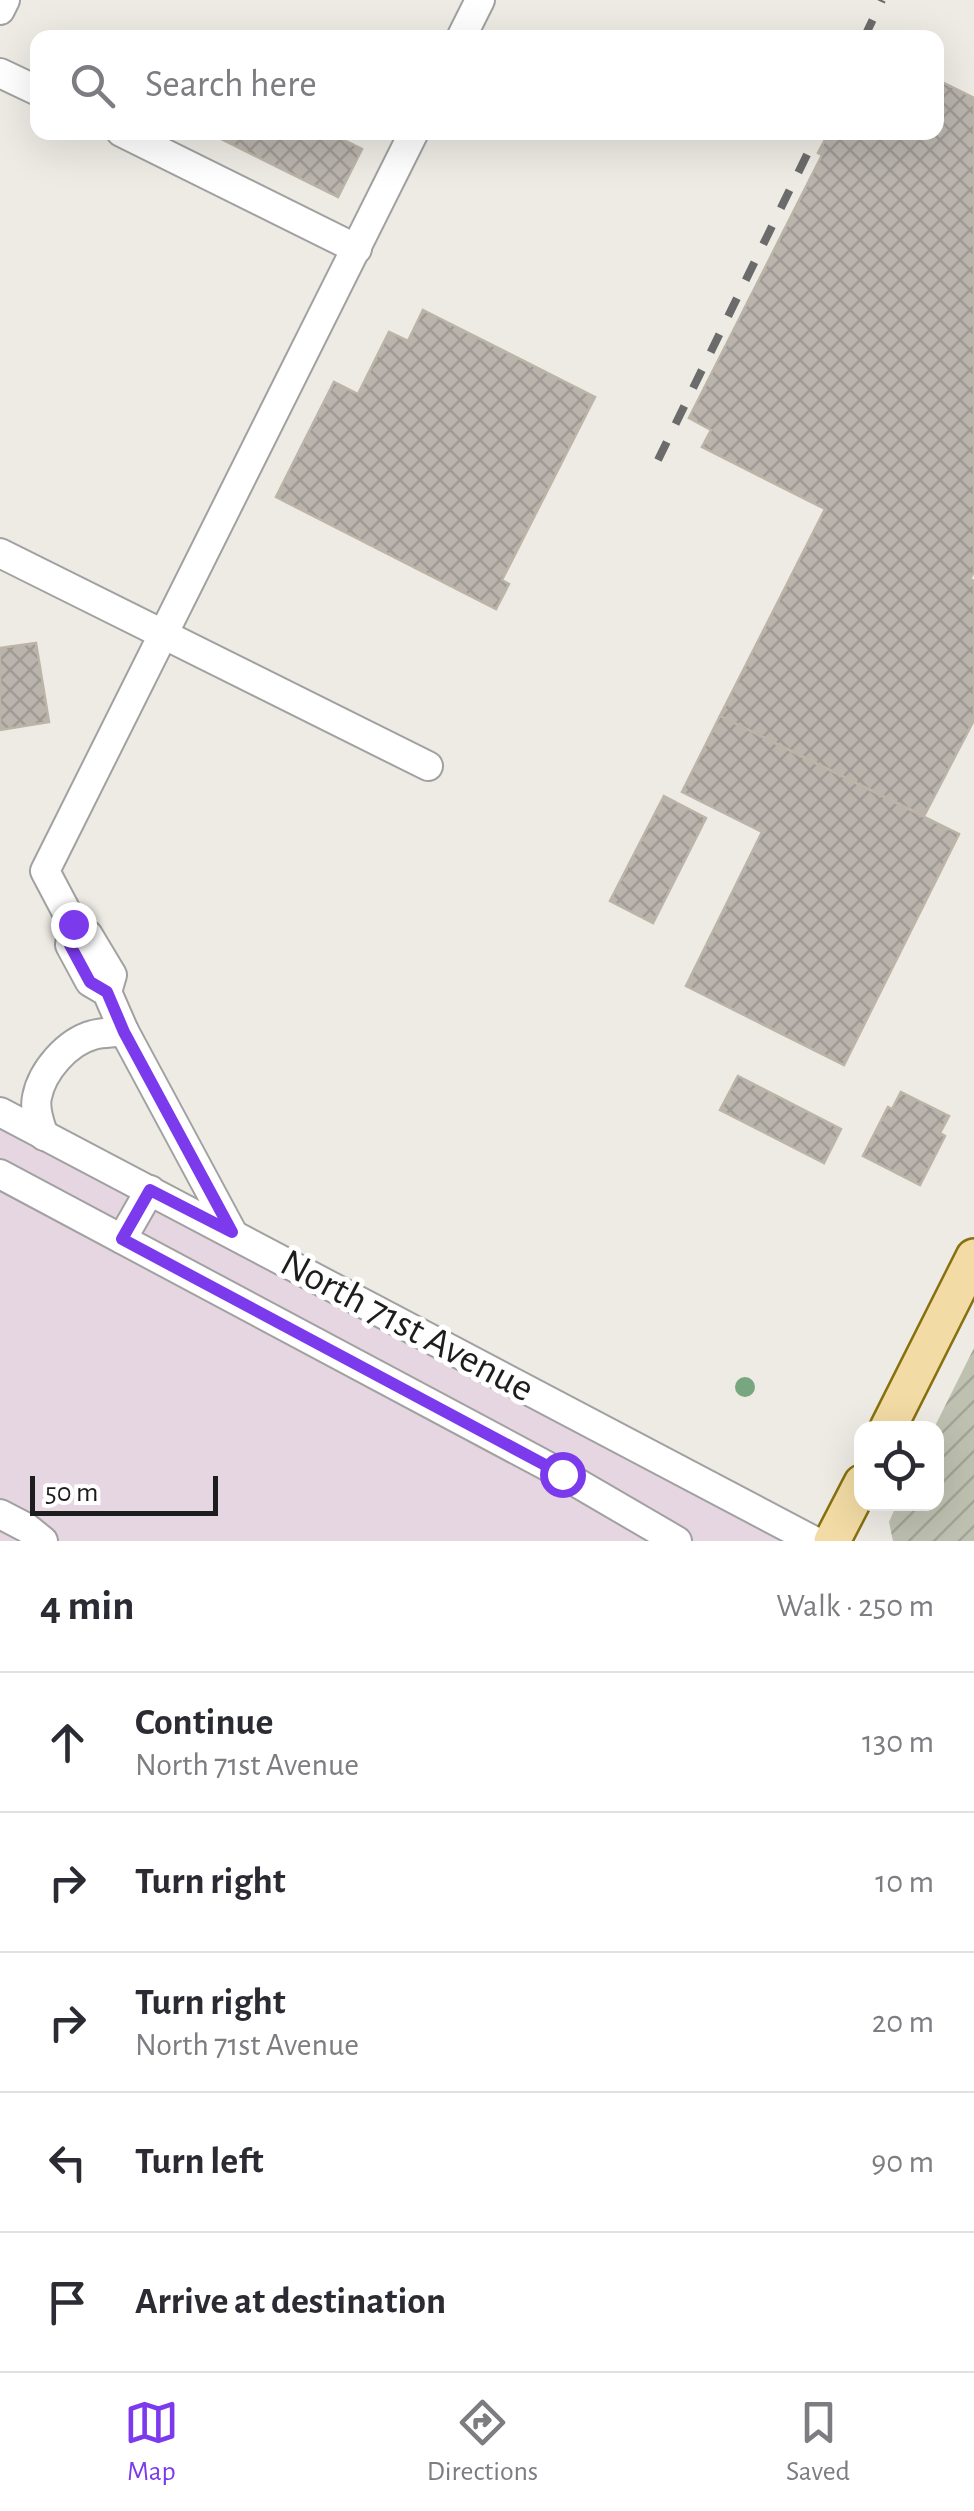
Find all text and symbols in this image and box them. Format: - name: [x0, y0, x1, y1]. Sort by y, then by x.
- search box: [30, 30, 944, 140]
- icon: search: [65, 58, 120, 113]
- text: Search here: [145, 66, 317, 104]
- route end: [51, 902, 97, 948]
- street label: North 71st Avenue: [274, 1243, 540, 1409]
- map controls: [854, 1421, 944, 1511]
- button: locate: [854, 1421, 944, 1511]
- route start: [540, 1452, 586, 1498]
- scale bar: [30, 1471, 218, 1516]
- text: 50 m: [45, 1479, 99, 1507]
- text: 4 min: [40, 1585, 135, 1627]
- text: Walk · 250 m: [776, 1590, 934, 1622]
- text: Continue: [135, 1704, 273, 1742]
- icon: ahead: [40, 1715, 95, 1770]
- text: 130 m: [862, 1726, 934, 1758]
- text: North 71st Avenue: [135, 1749, 359, 1781]
- icon: right: [40, 1855, 95, 1910]
- text: Turn right: [135, 1863, 285, 1901]
- text: 10 m: [875, 1866, 934, 1898]
- text: Turn right: [135, 1984, 285, 2022]
- icon: right: [40, 1995, 95, 2050]
- text: 20 m: [872, 2006, 934, 2038]
- text: North 71st Avenue: [135, 2029, 359, 2061]
- icon: left: [40, 2135, 95, 2190]
- text: Turn left: [135, 2143, 263, 2181]
- text: 90 m: [871, 2146, 934, 2178]
- icon: arrive: [40, 2275, 95, 2330]
- text: Arrive at destination: [135, 2283, 446, 2321]
- tab: Map: [124, 2395, 179, 2489]
- tab: Directions: [427, 2395, 538, 2489]
- tab: Saved: [786, 2395, 850, 2489]

